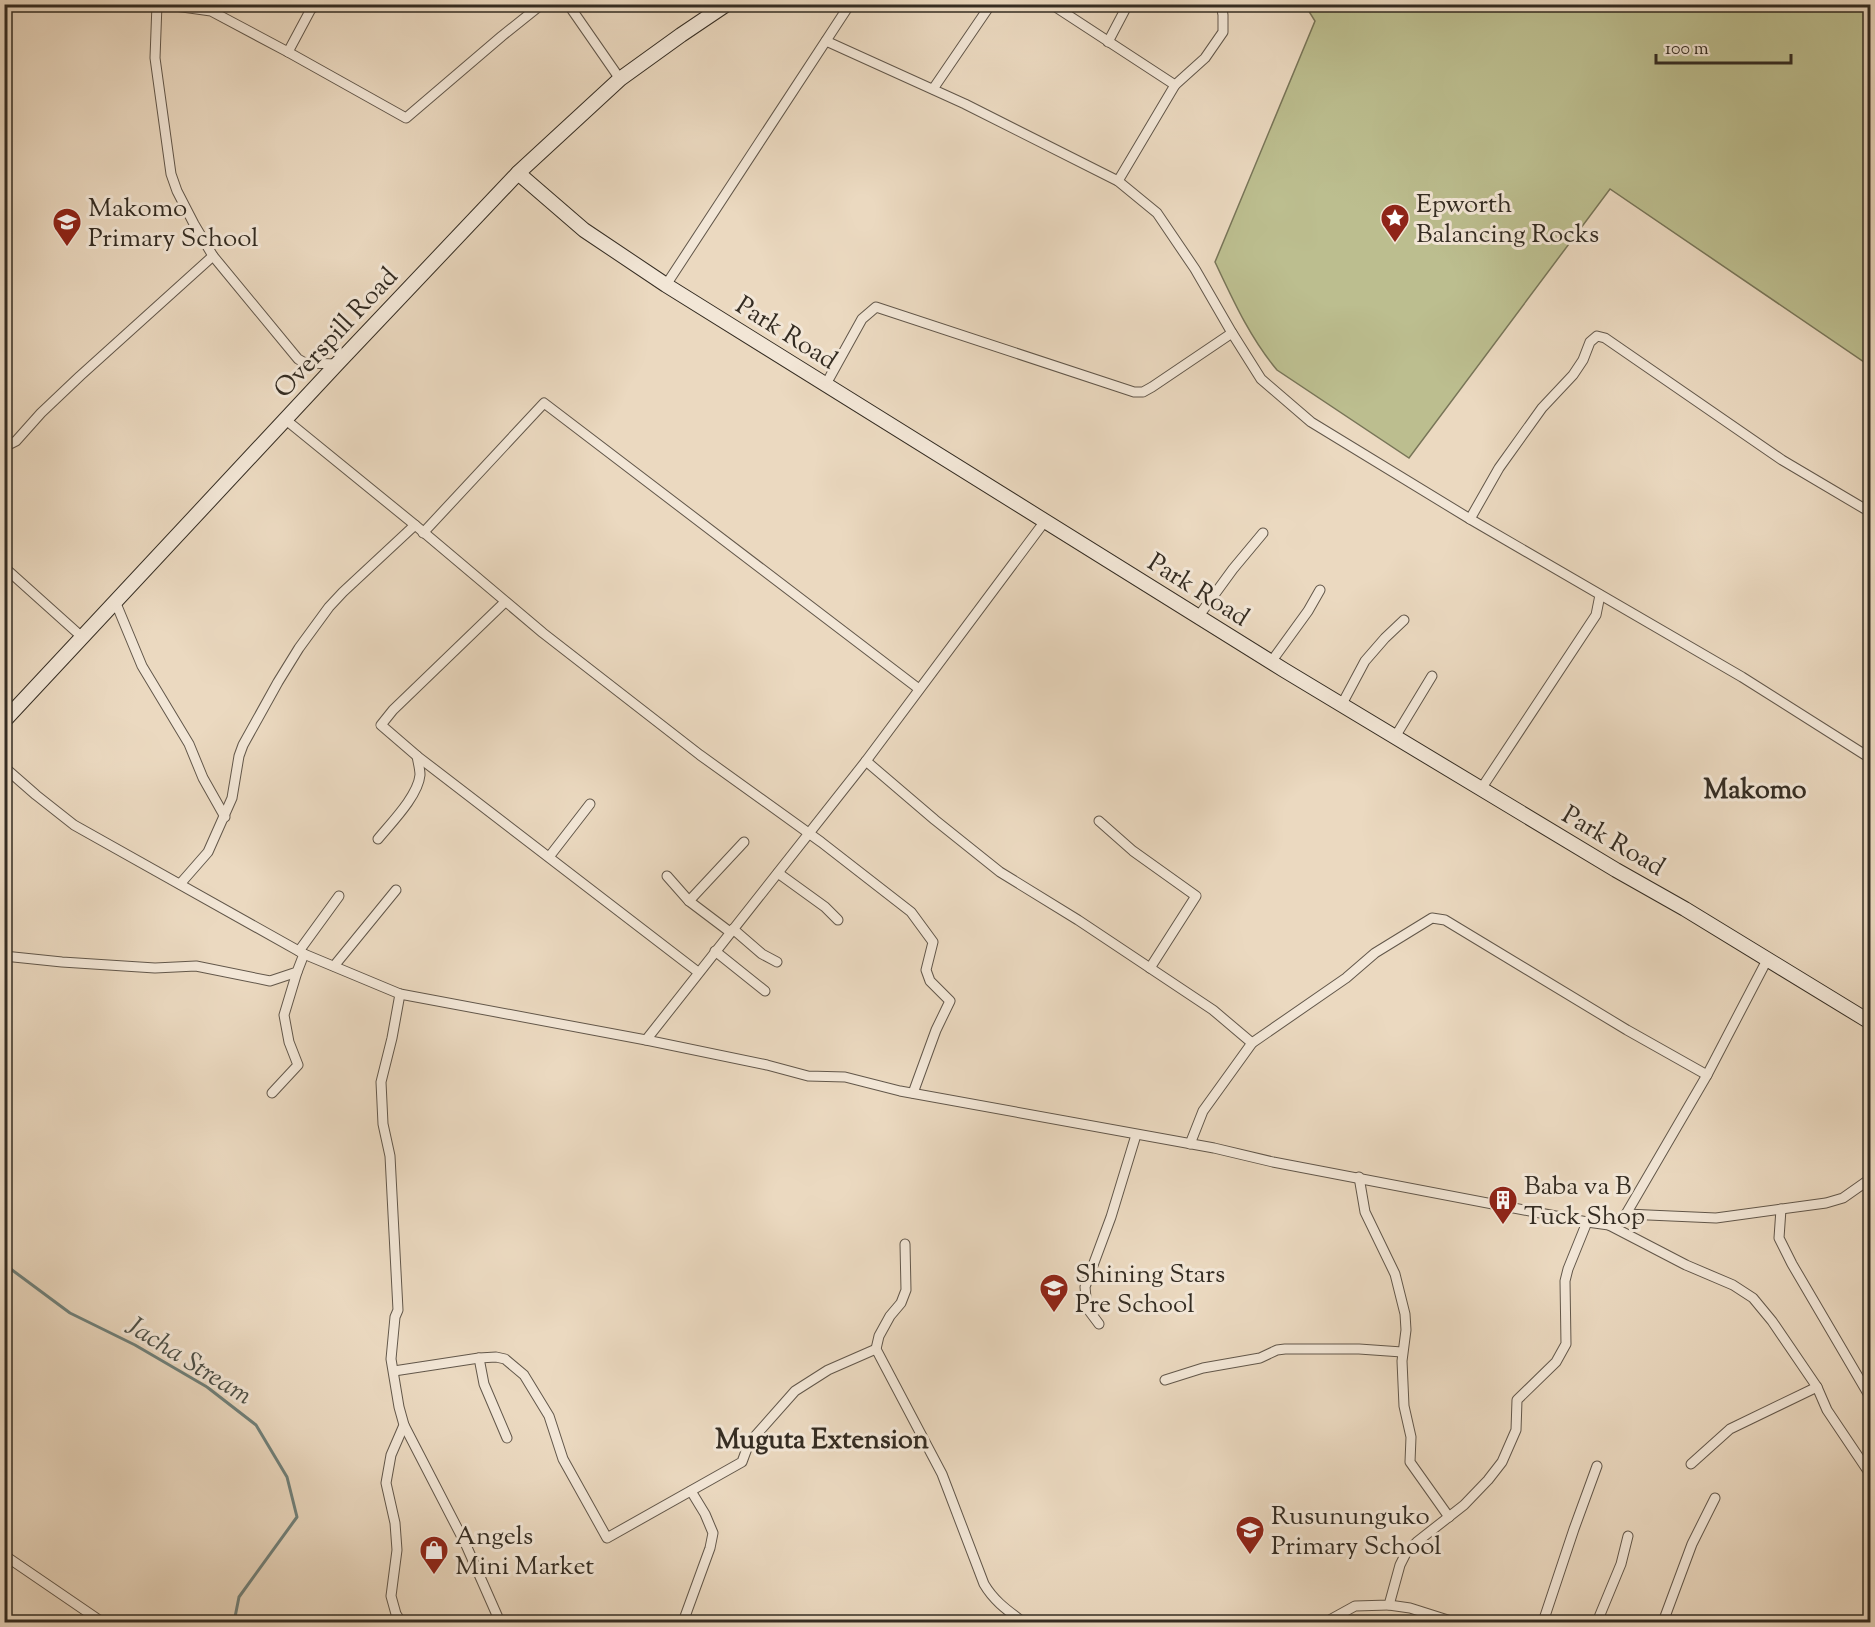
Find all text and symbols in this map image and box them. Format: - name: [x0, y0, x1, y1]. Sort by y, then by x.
- scale bar: [1656, 27, 1791, 65]
- text: 100 m: [1665, 37, 1709, 63]
- place label: Epworth Balancing Rocks: [1416, 187, 1599, 254]
- place label: Makomo Primary School: [88, 191, 258, 258]
- place icon: Epworth Balancing Rocks: [1379, 202, 1411, 244]
- school or university icon: Makomo Primary School: [51, 206, 83, 248]
- street label: Overspill Road: [266, 260, 408, 408]
- street label: Park Road: [728, 288, 844, 380]
- street label: Park Road: [1140, 545, 1256, 637]
- district label: Makomo: [1703, 772, 1807, 811]
- street label: Park Road: [1554, 798, 1671, 887]
- place label: Baba va B Tuck Shop: [1524, 1169, 1645, 1236]
- building icon: Baba va B Tuck Shop: [1487, 1184, 1519, 1226]
- place label: Shining Stars Pre School: [1075, 1257, 1225, 1324]
- school or university icon: Shining Stars Pre School: [1038, 1272, 1070, 1314]
- water label: Jacha Stream: [117, 1307, 260, 1416]
- district label: Muguta Extension: [715, 1422, 929, 1461]
- place label: Rusununguko Primary School: [1271, 1499, 1441, 1566]
- school or university icon: Rusununguko Primary School: [1234, 1514, 1266, 1556]
- place label: Angels Mini Market: [455, 1519, 594, 1586]
- shop icon: Angels Mini Market: [418, 1534, 450, 1576]

